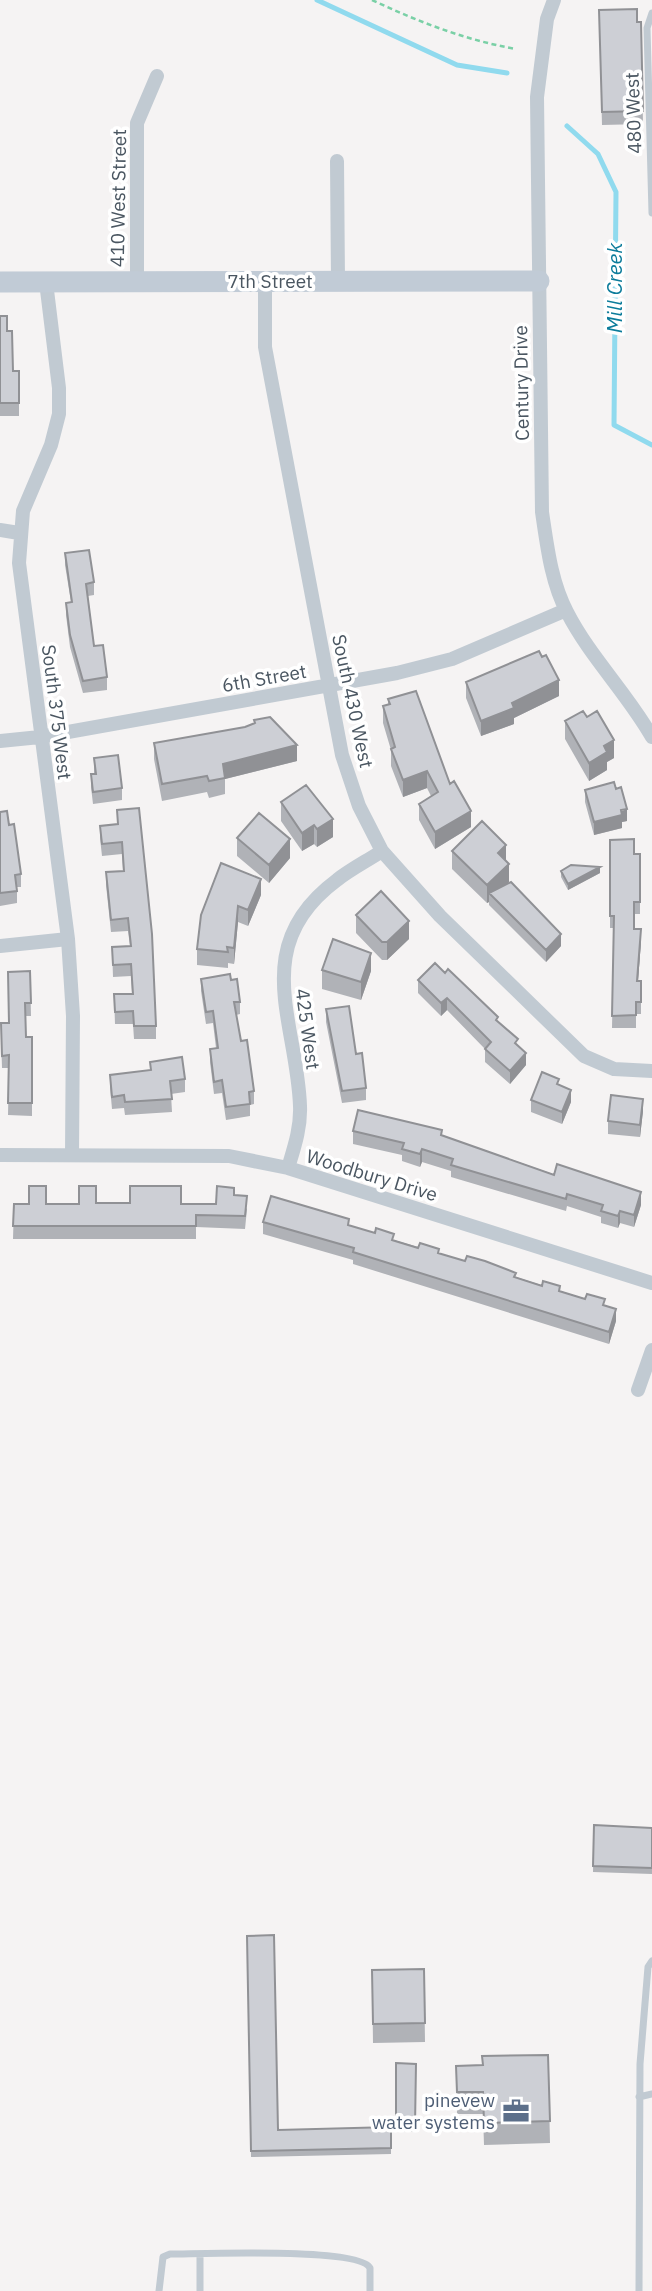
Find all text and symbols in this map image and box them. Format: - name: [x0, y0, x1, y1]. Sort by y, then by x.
- street label: 480 West: [620, 72, 646, 154]
- street label: 410 West Street: [105, 129, 131, 267]
- water label: Mill Creek: [600, 242, 628, 333]
- street label: 7th Street: [227, 269, 313, 293]
- street label: Century Drive: [508, 325, 534, 441]
- street label: South 430 West: [327, 632, 379, 770]
- street label: South 375 West: [37, 643, 77, 781]
- street label: 6th Street: [220, 659, 308, 697]
- street label: 425 West: [290, 987, 326, 1071]
- street label: Woodbury Drive: [303, 1144, 441, 1206]
- place label: pinevew water systems: [372, 2088, 495, 2134]
- office icon: pinevew water systems: [501, 2096, 531, 2126]

